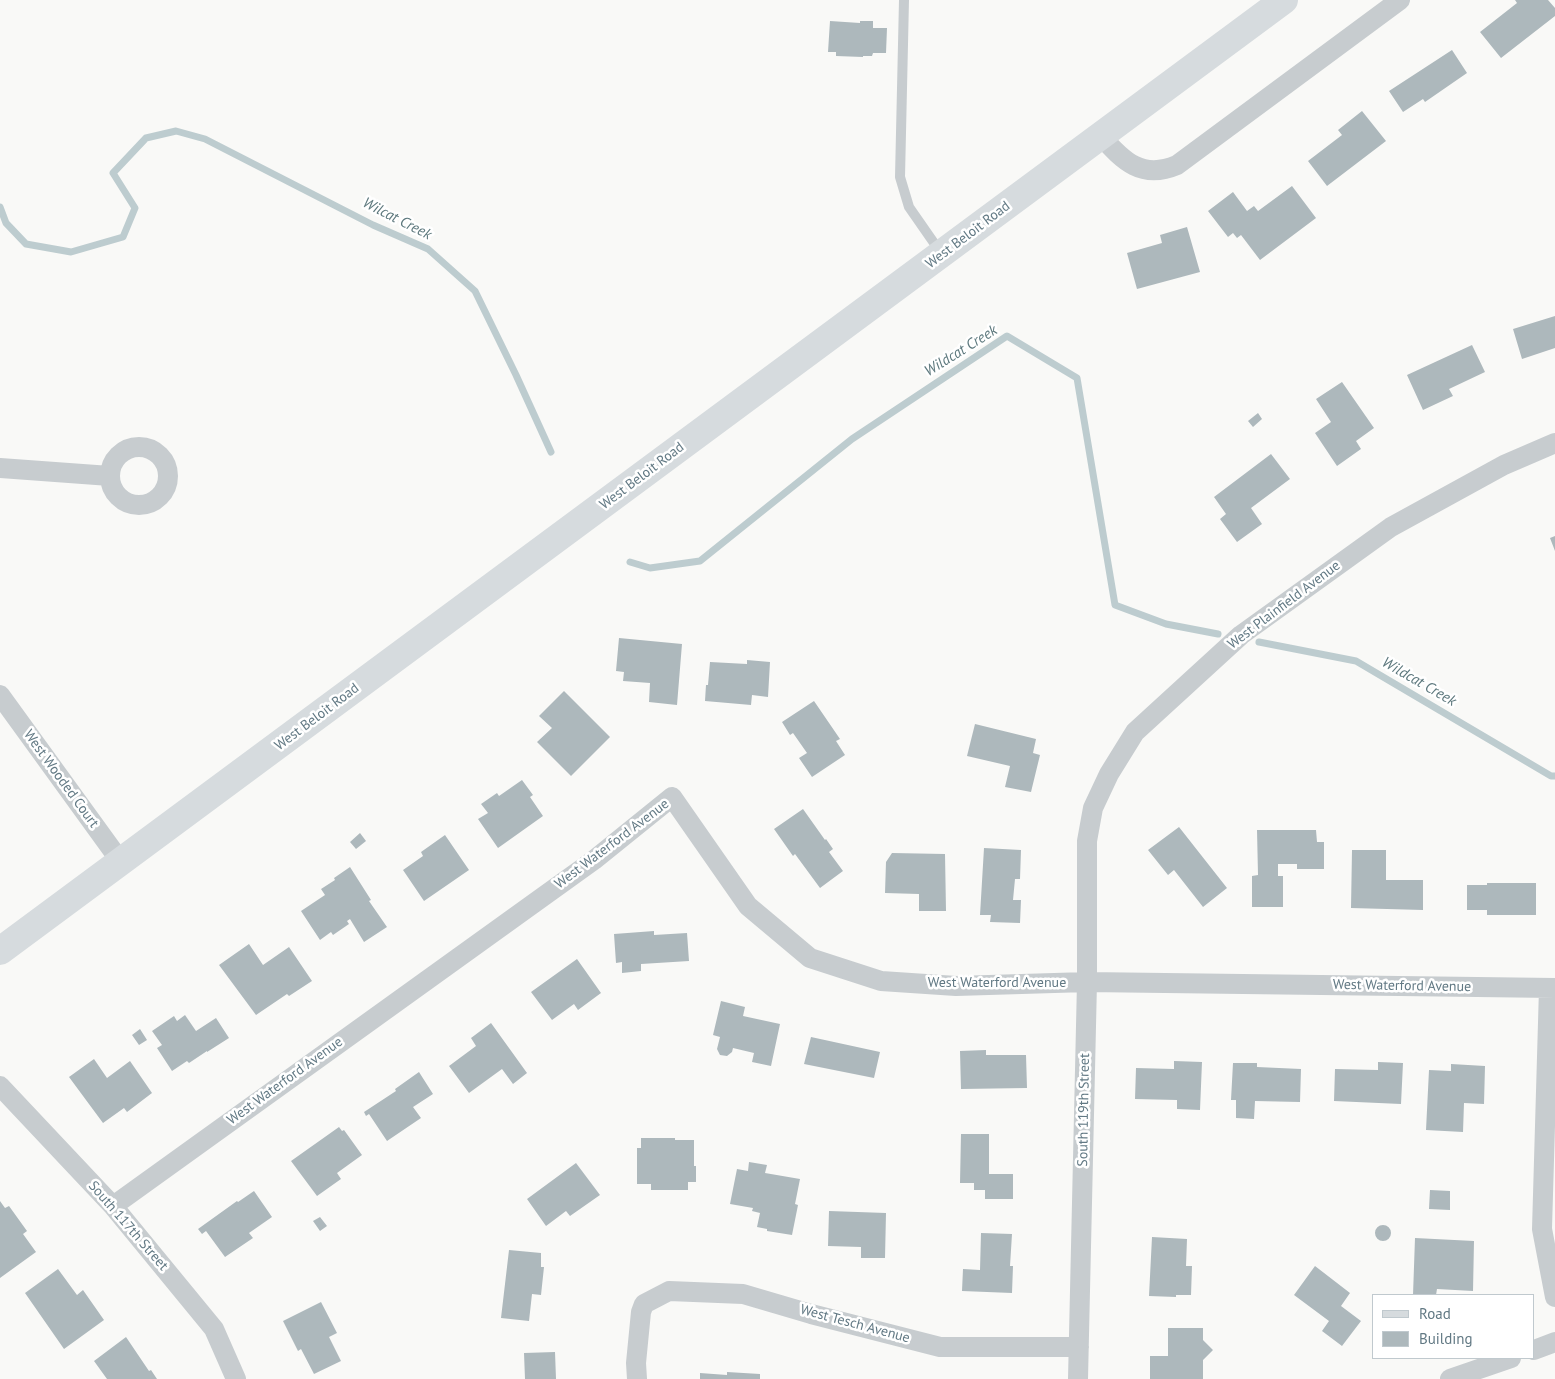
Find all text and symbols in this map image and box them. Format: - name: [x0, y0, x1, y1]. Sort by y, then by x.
- water label: Wilcat Creek: [360, 194, 434, 244]
- street label: West Beloit Road: [923, 198, 1013, 272]
- water label: Wildcat Creek: [921, 322, 1001, 380]
- street label: West Beloit Road: [597, 439, 687, 513]
- street label: West Plainfield Avenue: [1224, 557, 1344, 653]
- water label: Wildcat Creek: [1379, 654, 1459, 710]
- street label: West Beloit Road: [272, 680, 362, 754]
- street label: West Wooded Court: [20, 727, 102, 831]
- street label: West Waterford Avenue: [552, 796, 672, 892]
- street label: West Waterford Avenue: [928, 975, 1066, 991]
- street label: West Waterford Avenue: [1333, 976, 1471, 996]
- street label: West Waterford Avenue: [224, 1034, 346, 1128]
- street label: South 119th Street: [1075, 1053, 1093, 1167]
- street label: South 117th Street: [85, 1178, 171, 1274]
- legend: [1372, 1294, 1535, 1359]
- street label: West Tesch Avenue: [798, 1301, 912, 1347]
- text: Road: [1419, 1304, 1451, 1323]
- text: Building: [1419, 1329, 1473, 1348]

